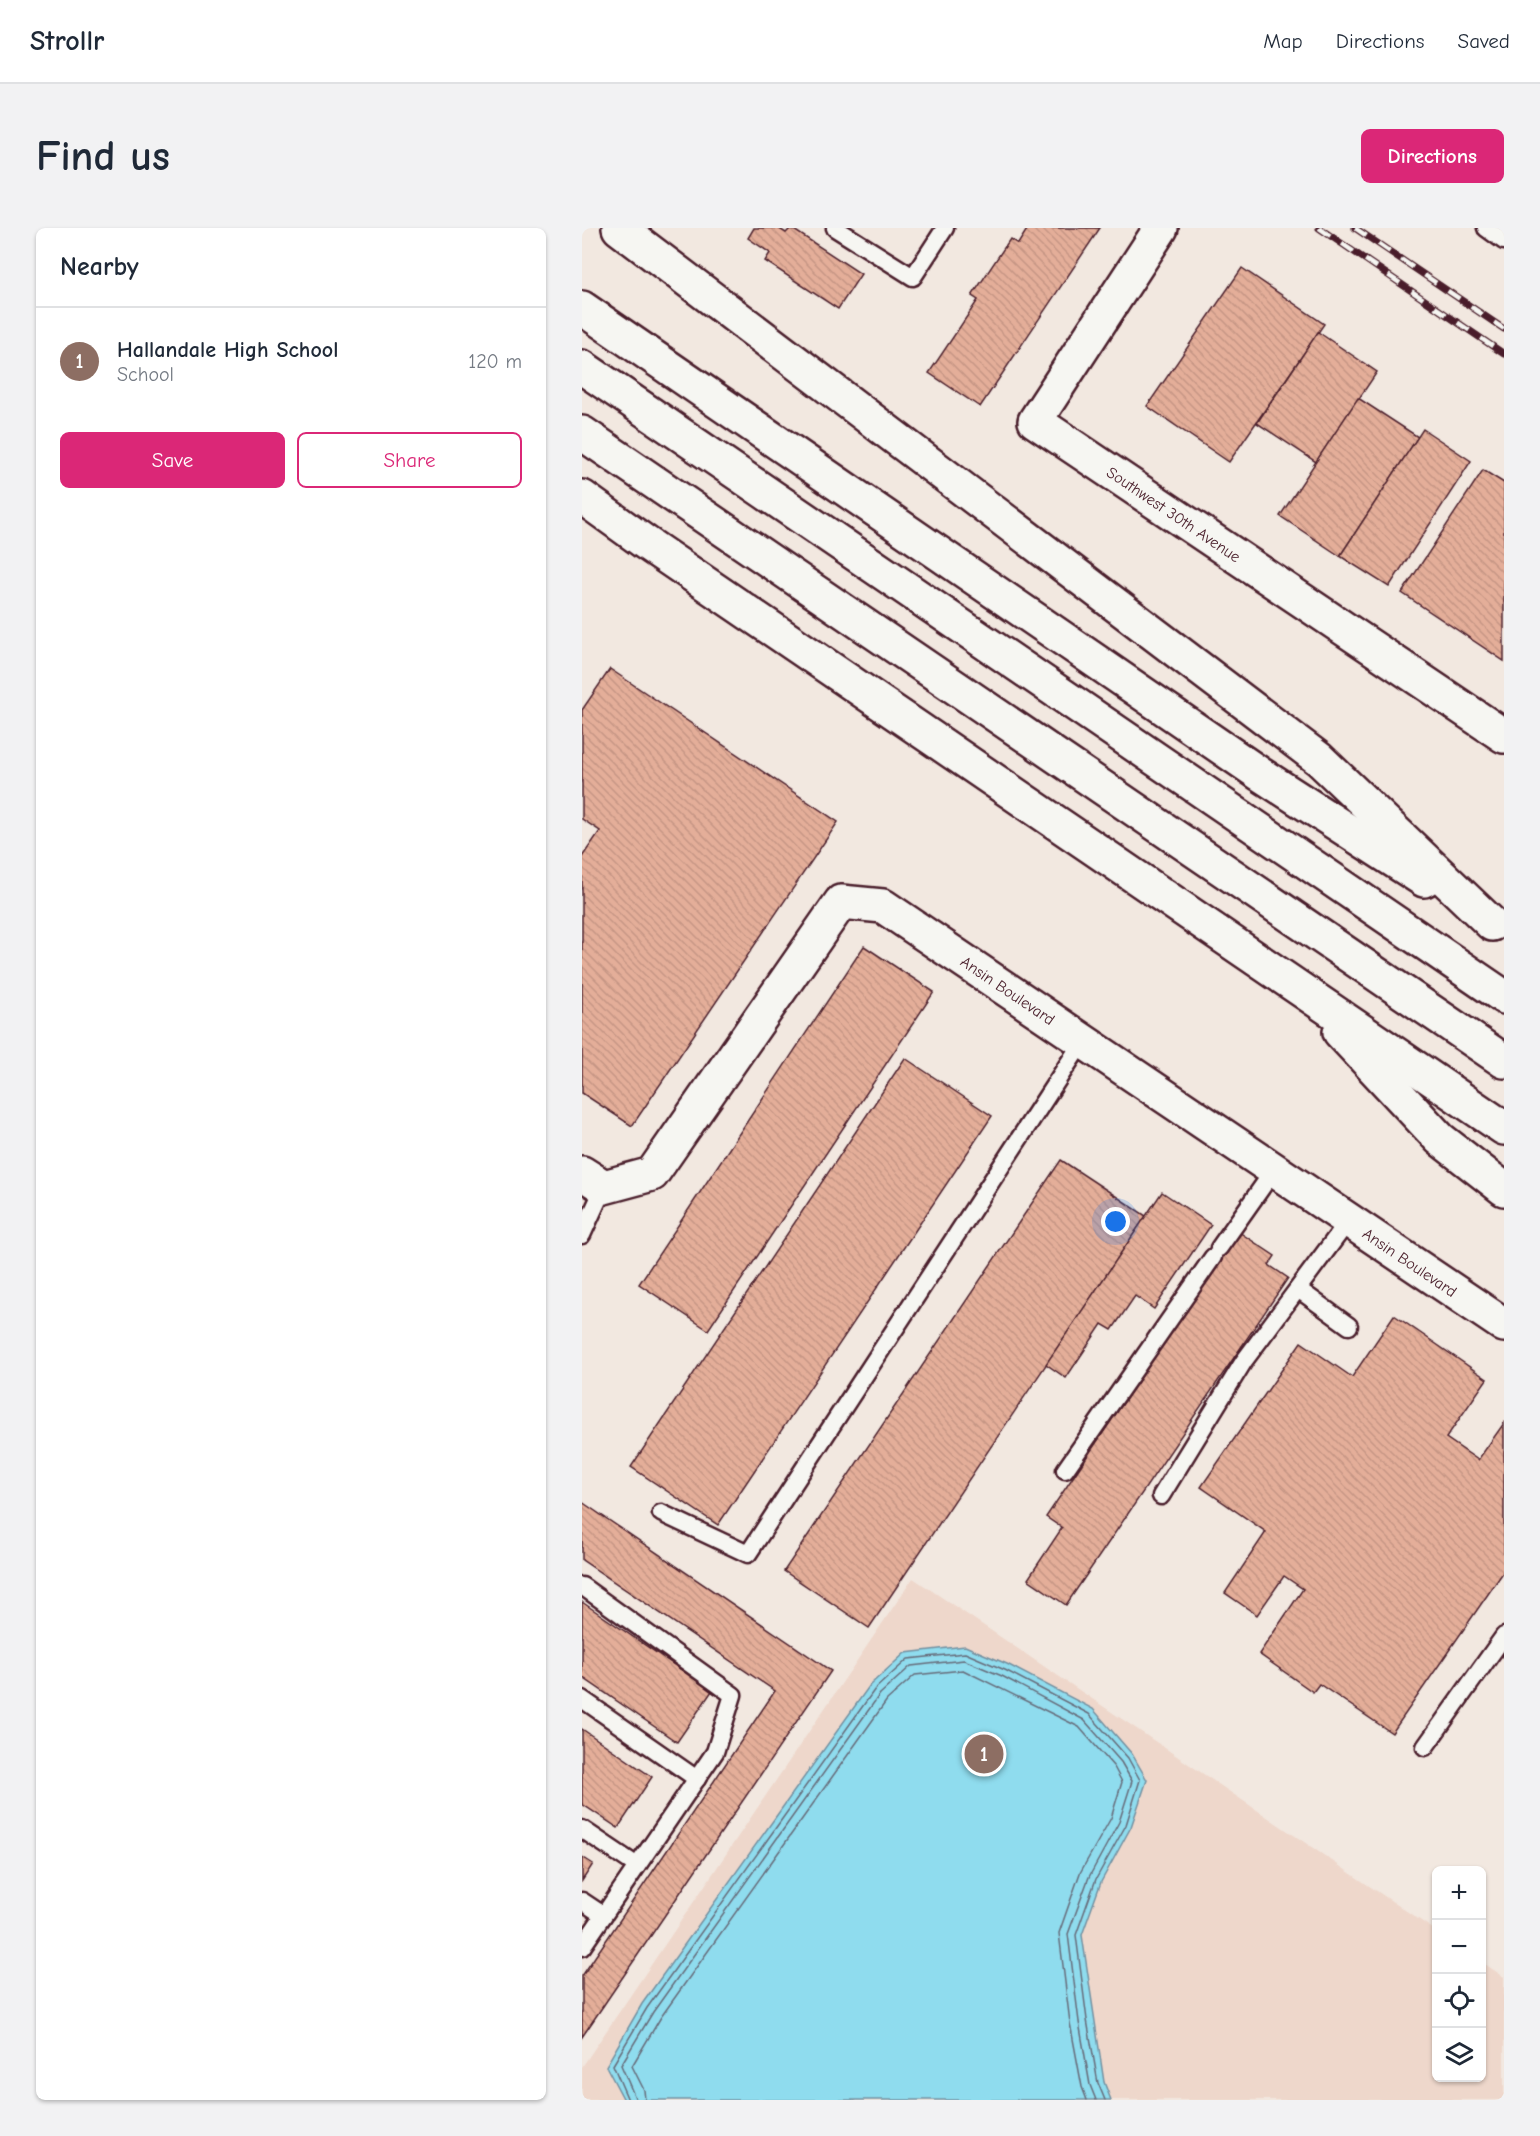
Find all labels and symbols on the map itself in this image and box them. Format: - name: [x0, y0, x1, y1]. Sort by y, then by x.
- street label: Southwest 30th Avenue: [1103, 463, 1244, 566]
- street label: Ansin Boulevard: [957, 953, 1058, 1029]
- your location: [1101, 1207, 1130, 1236]
- street label: Ansin Boulevard: [1359, 1225, 1460, 1301]
- pin: 1: [964, 1732, 1004, 1777]

